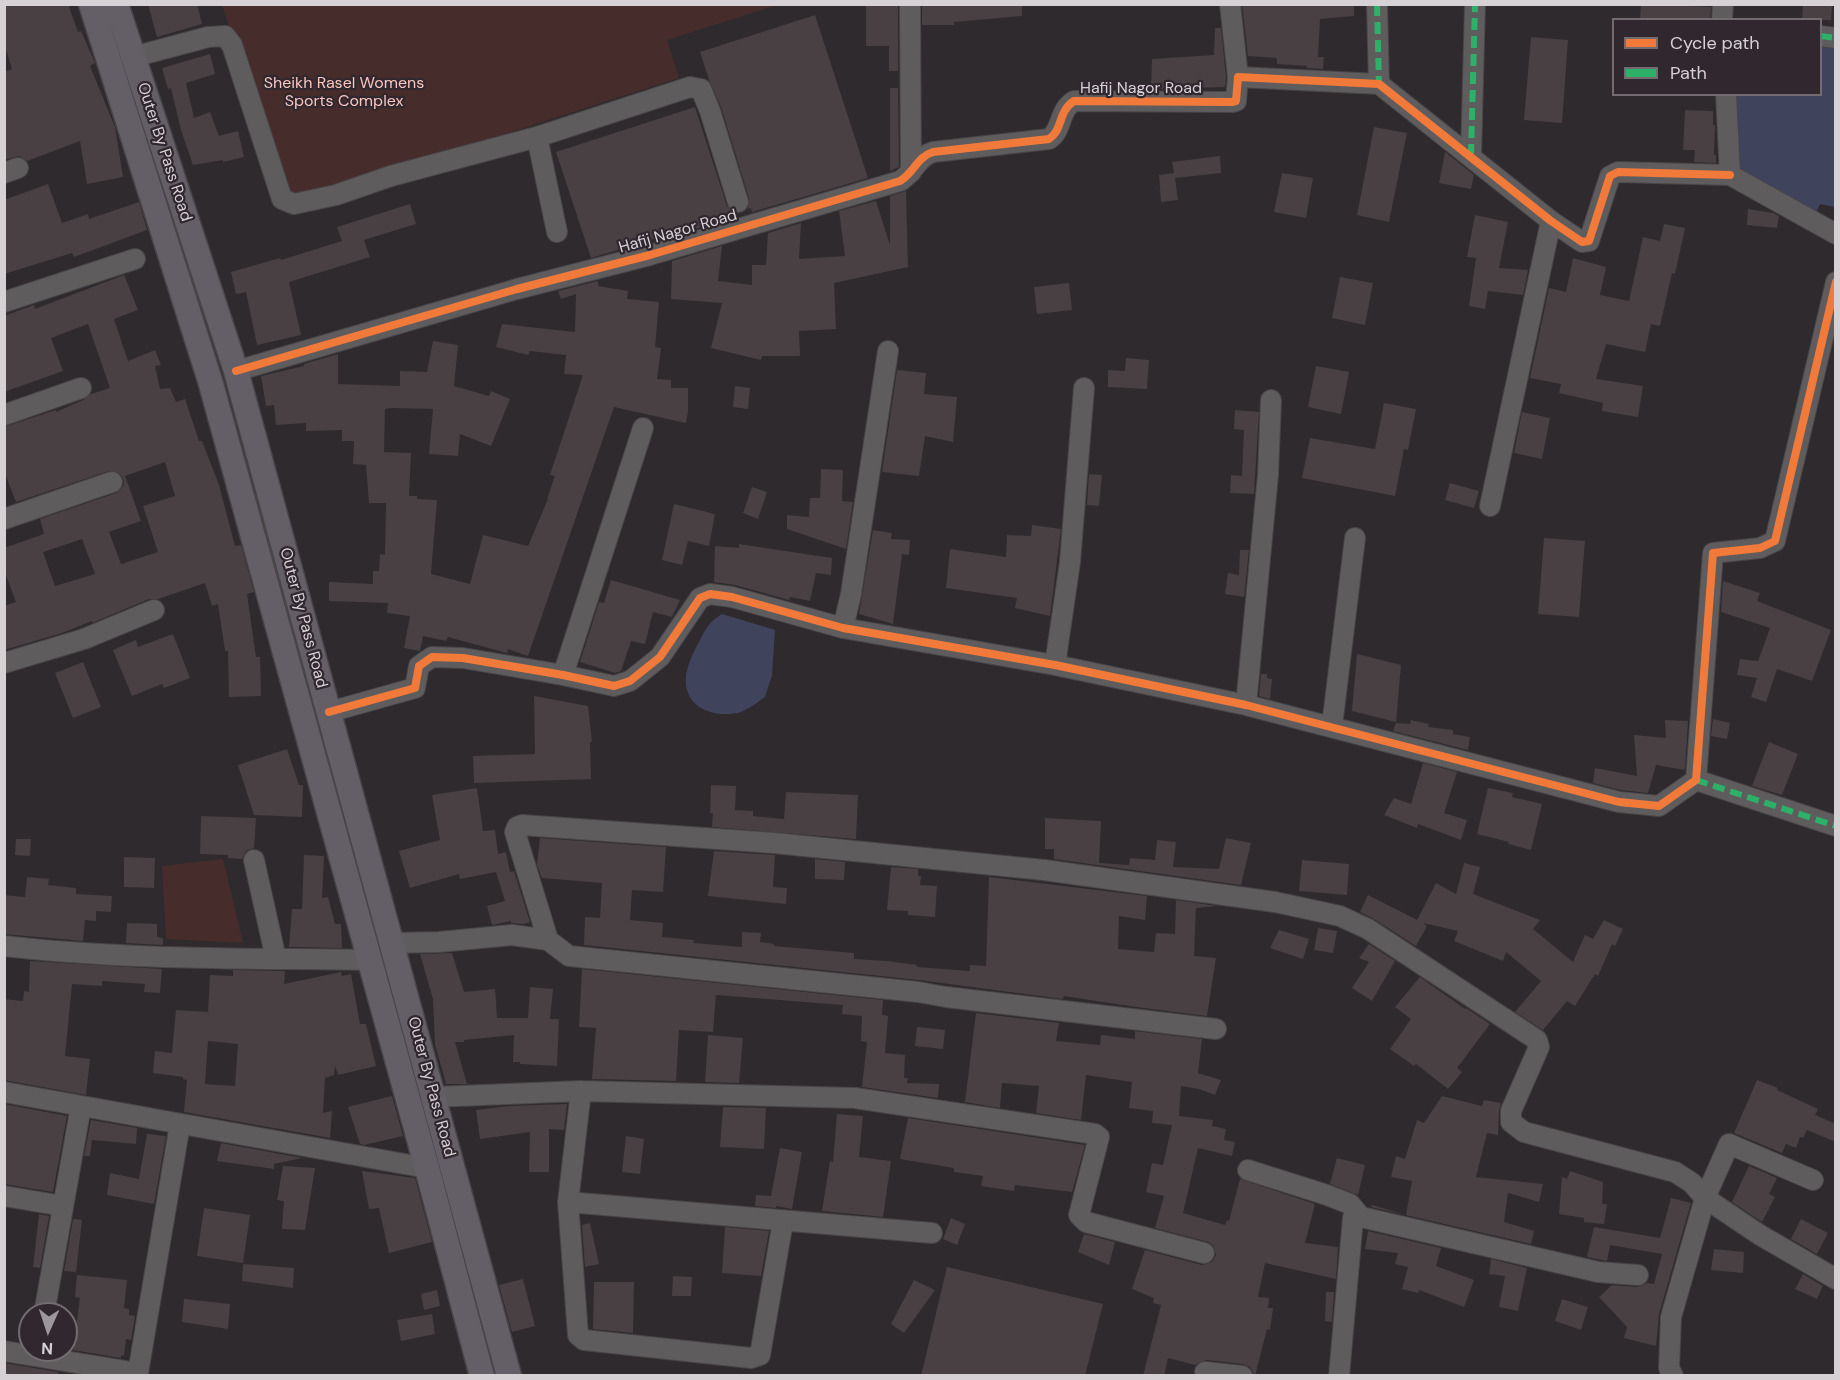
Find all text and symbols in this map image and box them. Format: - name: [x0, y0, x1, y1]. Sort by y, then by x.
- legend: [1612, 18, 1822, 96]
- text: Cycle path: [1670, 31, 1760, 55]
- text: Path: [1670, 61, 1707, 85]
- park label: Sheikh Rasel Womens Sports Complex: [264, 74, 424, 112]
- street label: Hafij Nagor Road: [1080, 79, 1202, 99]
- street label: Outer By Pass Road: [132, 80, 196, 224]
- street label: Hafij Nagor Road: [617, 206, 739, 258]
- street label: Outer By Pass Road: [275, 546, 331, 690]
- street label: Outer By Pass Road: [403, 1015, 459, 1159]
- north arrow: [18, 1302, 78, 1362]
- text: N: [41, 1338, 54, 1359]

